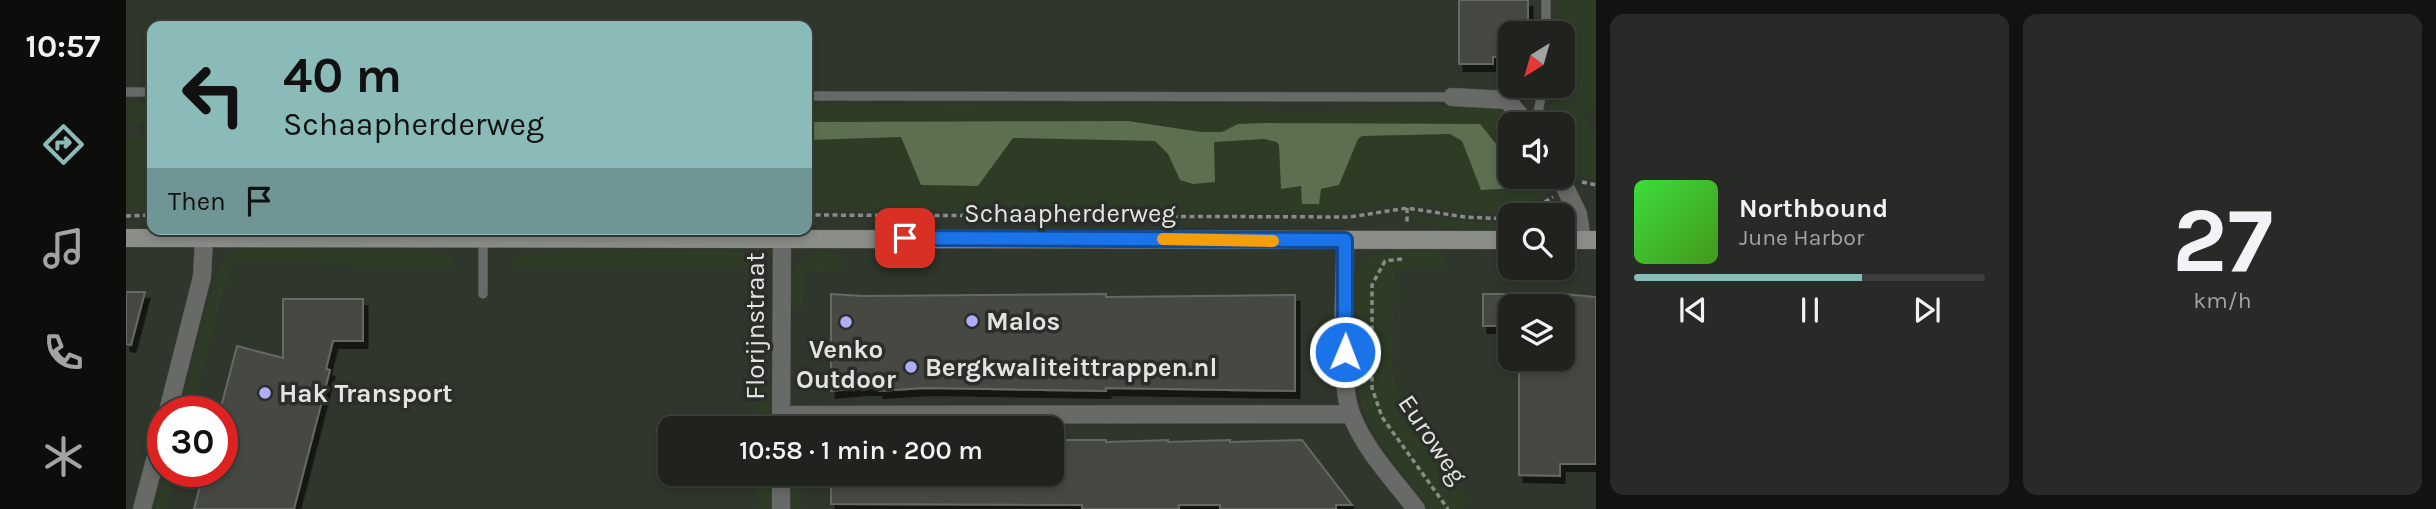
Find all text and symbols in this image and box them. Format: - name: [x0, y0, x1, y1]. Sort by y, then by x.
- north arrow: [1498, 21, 1575, 98]
- map controls: [1498, 21, 1575, 371]
- text: 10:57: [26, 28, 100, 65]
- text: 40 m: [283, 47, 402, 104]
- icon: left: [168, 49, 259, 140]
- text: Schaapherderweg: [283, 106, 544, 143]
- button: sound: [1498, 112, 1575, 189]
- icon: directions: [39, 120, 88, 169]
- icon: arrive: [240, 182, 278, 220]
- text: Then: [168, 186, 226, 217]
- text: 27: [2172, 188, 2273, 294]
- text: Northbound: [1739, 193, 1888, 224]
- street label: Schaapherderweg: [964, 198, 1176, 229]
- button: search: [1498, 203, 1575, 280]
- pin: [875, 208, 935, 268]
- icon: arrive: [886, 219, 924, 257]
- icon: music: [39, 224, 88, 273]
- text: June Harbor: [1739, 224, 1864, 251]
- street label: Florijnstraat: [740, 252, 771, 400]
- text: km/h: [2193, 287, 2252, 314]
- icon: previous: [1674, 291, 1712, 329]
- icon: pause: [1791, 291, 1829, 329]
- icon: next: [1908, 291, 1946, 329]
- button: layers: [1498, 294, 1575, 371]
- place label: Malos: [986, 306, 1060, 337]
- marker: Malos: [964, 313, 980, 329]
- marker: Venko Outdoor: [838, 314, 854, 330]
- position arrow: [1308, 315, 1382, 389]
- icon: phone: [39, 328, 88, 377]
- place label: Venko Outdoor: [796, 334, 897, 395]
- place label: Bergkwaliteittrappen.nl: [925, 352, 1217, 383]
- marker: Bergkwaliteittrappen.nl: [903, 359, 919, 375]
- place label: Hak Transport: [279, 378, 453, 409]
- marker: Hak Transport: [257, 385, 273, 401]
- street label: Euroweg: [1392, 389, 1474, 490]
- speed limit sign: 30: [147, 396, 238, 487]
- icon: climate: [39, 432, 88, 481]
- text: 10:58 · 1 min · 200 m: [739, 435, 983, 466]

